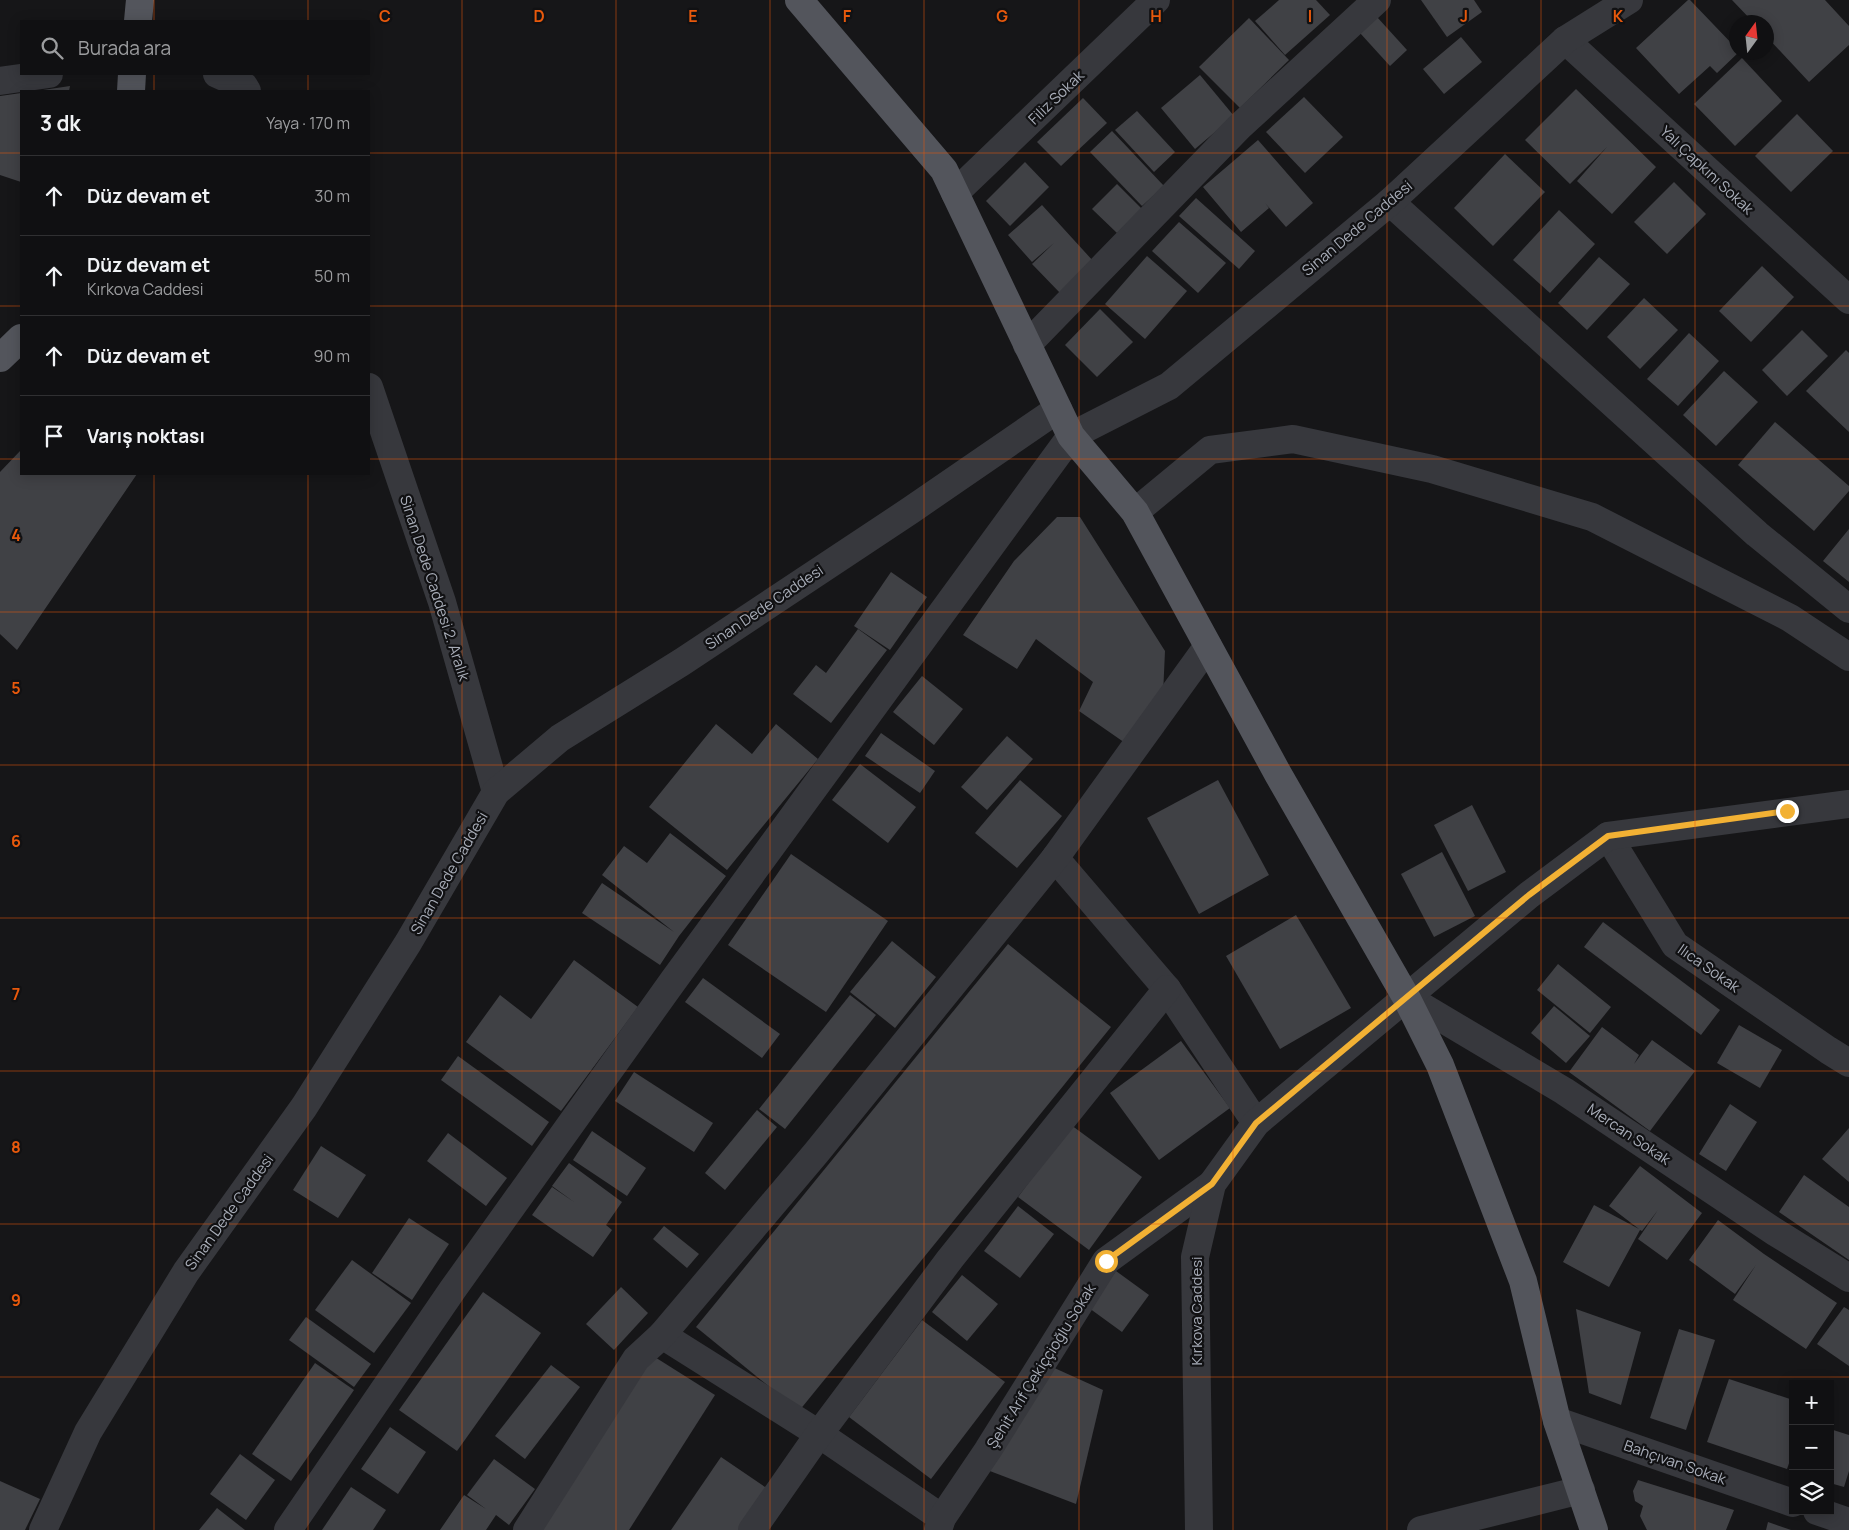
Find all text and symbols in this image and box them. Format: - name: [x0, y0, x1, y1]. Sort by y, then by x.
- text: C: [379, 5, 391, 27]
- text: D: [533, 5, 545, 27]
- text: E: [688, 5, 698, 27]
- text: F: [843, 5, 852, 27]
- text: G: [996, 5, 1008, 27]
- text: H: [1150, 5, 1162, 27]
- text: I: [1308, 5, 1312, 27]
- text: J: [1460, 5, 1468, 27]
- text: K: [1613, 5, 1624, 27]
- north arrow: [1729, 15, 1774, 60]
- search box: [20, 20, 370, 75]
- icon: search: [38, 34, 66, 62]
- text: Burada ara: [78, 35, 171, 61]
- street label: Filiz Sokak: [1023, 65, 1089, 129]
- text: 3 dk: [40, 109, 81, 137]
- text: Yaya · 170 m: [266, 112, 350, 134]
- street label: Yalı Çapkını Sokak: [1656, 121, 1759, 219]
- street label: Sinan Dede Caddesi: [1297, 175, 1417, 281]
- icon: ahead: [40, 182, 68, 210]
- text: Düz devam et: [87, 183, 210, 209]
- text: 30 m: [315, 185, 350, 207]
- text: Düz devam et: [87, 252, 210, 278]
- icon: ahead: [40, 262, 68, 290]
- text: 50 m: [314, 265, 350, 287]
- text: Kırkova Caddesi: [87, 278, 203, 300]
- icon: ahead: [40, 342, 68, 370]
- text: Düz devam et: [87, 343, 210, 369]
- text: 90 m: [314, 345, 350, 367]
- icon: arrive: [40, 422, 68, 450]
- text: Varış noktası: [87, 423, 205, 449]
- street label: Sinan Dede Caddesi 2. Aralık: [395, 492, 475, 684]
- text: 4: [11, 524, 21, 546]
- street label: Sinan Dede Caddesi: [701, 560, 827, 654]
- text: 5: [11, 677, 21, 699]
- route end: [1776, 800, 1799, 823]
- street label: Sinan Dede Caddesi: [405, 808, 493, 938]
- text: 6: [11, 830, 21, 852]
- street label: Ilıca Sokak: [1674, 939, 1745, 997]
- text: 7: [12, 983, 20, 1005]
- street label: Mercan Sokak: [1583, 1098, 1675, 1170]
- text: 8: [11, 1136, 21, 1158]
- street label: Sinan Dede Caddesi: [180, 1150, 278, 1274]
- route start: [1095, 1250, 1118, 1273]
- street label: Kırkova Caddesi: [1186, 1256, 1207, 1366]
- street label: Şehit Arif Çekiççioğlu Sokak: [982, 1279, 1101, 1452]
- text: 9: [11, 1289, 21, 1311]
- map controls: [1789, 1380, 1834, 1515]
- button: +: [1789, 1380, 1834, 1425]
- button: −: [1789, 1425, 1834, 1470]
- street label: Bahçıvan Sokak: [1621, 1435, 1729, 1489]
- button: layers: [1789, 1470, 1834, 1515]

